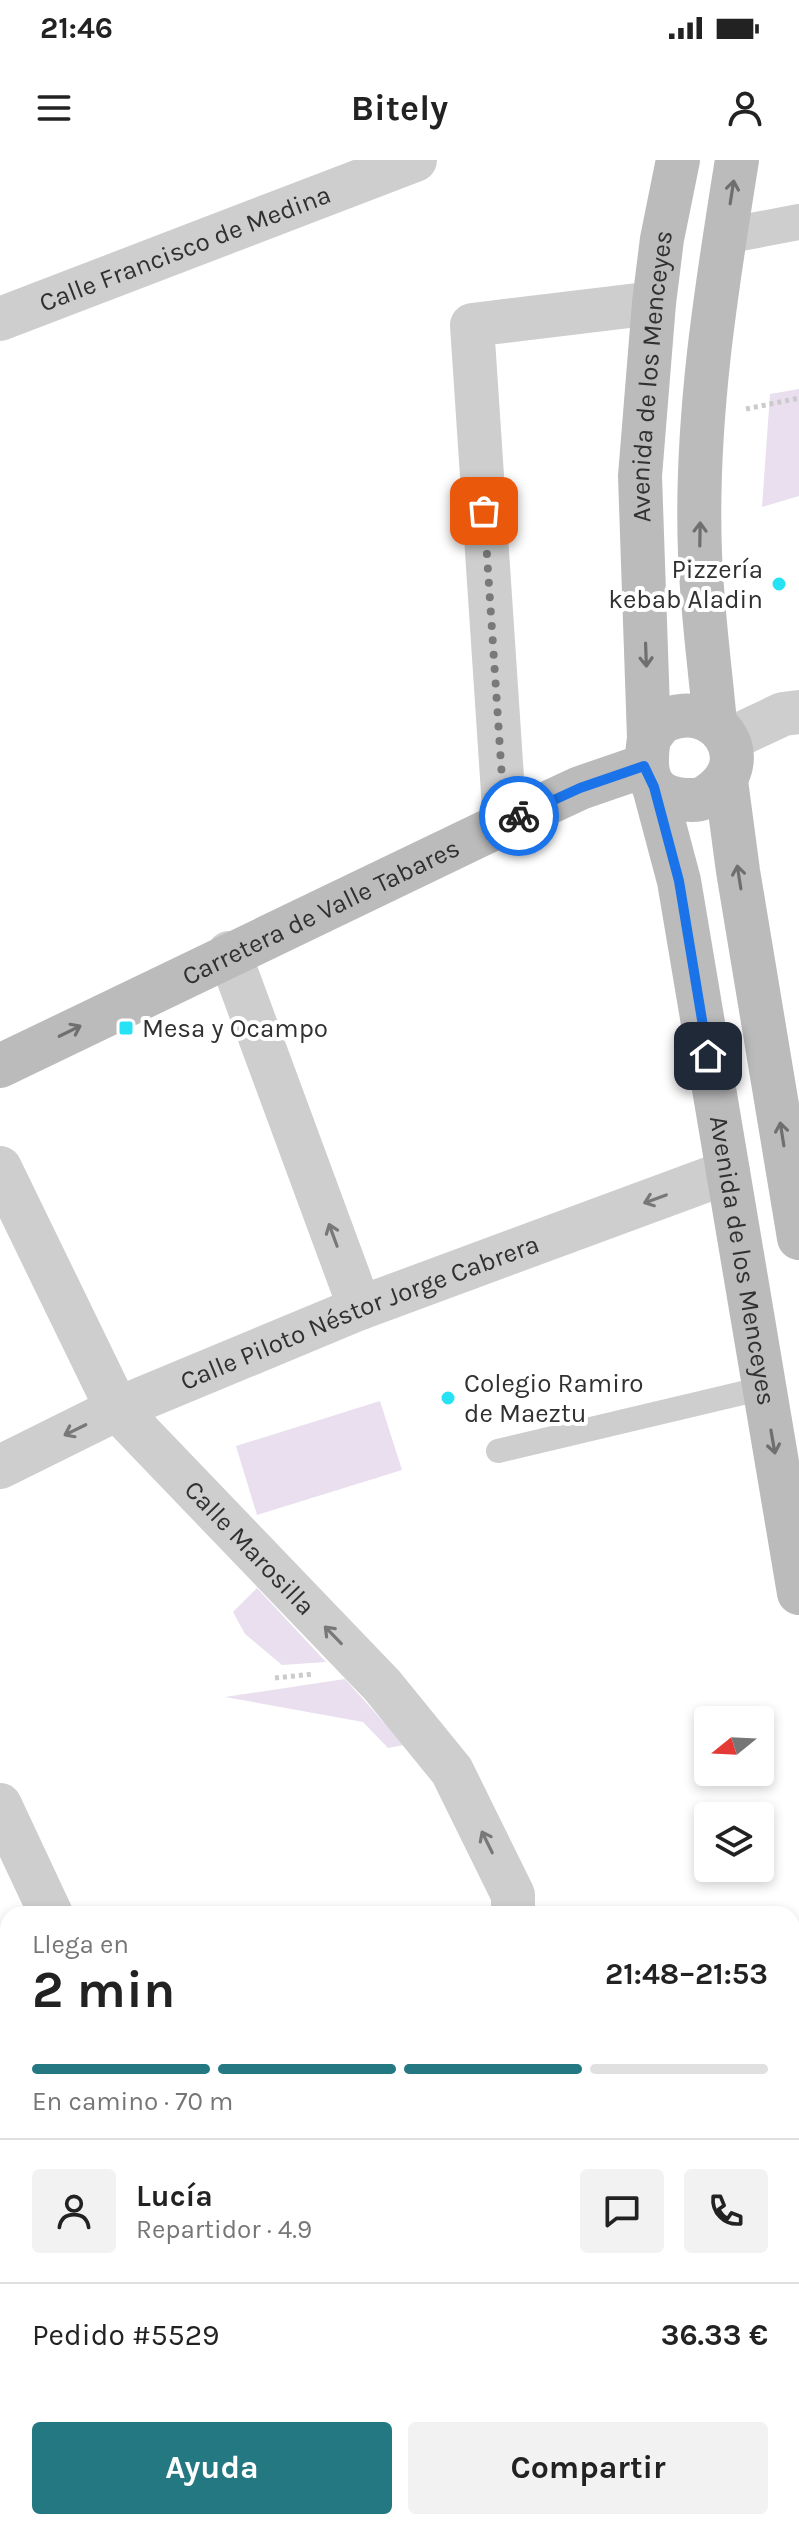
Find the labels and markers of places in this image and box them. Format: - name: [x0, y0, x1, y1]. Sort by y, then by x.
- pin: [450, 477, 518, 545]
- place label: Pizzería kebab Aladin: [608, 554, 763, 615]
- marker: Pizzería kebab Aladin: [770, 575, 788, 593]
- place label: Mesa y Ocampo: [142, 1013, 328, 1044]
- marker: Mesa y Ocampo: [117, 1019, 135, 1037]
- pin: [674, 1022, 742, 1090]
- place label: Colegio Ramiro de Maeztu: [464, 1368, 644, 1429]
- marker: Colegio Ramiro de Maeztu: [439, 1389, 457, 1407]

